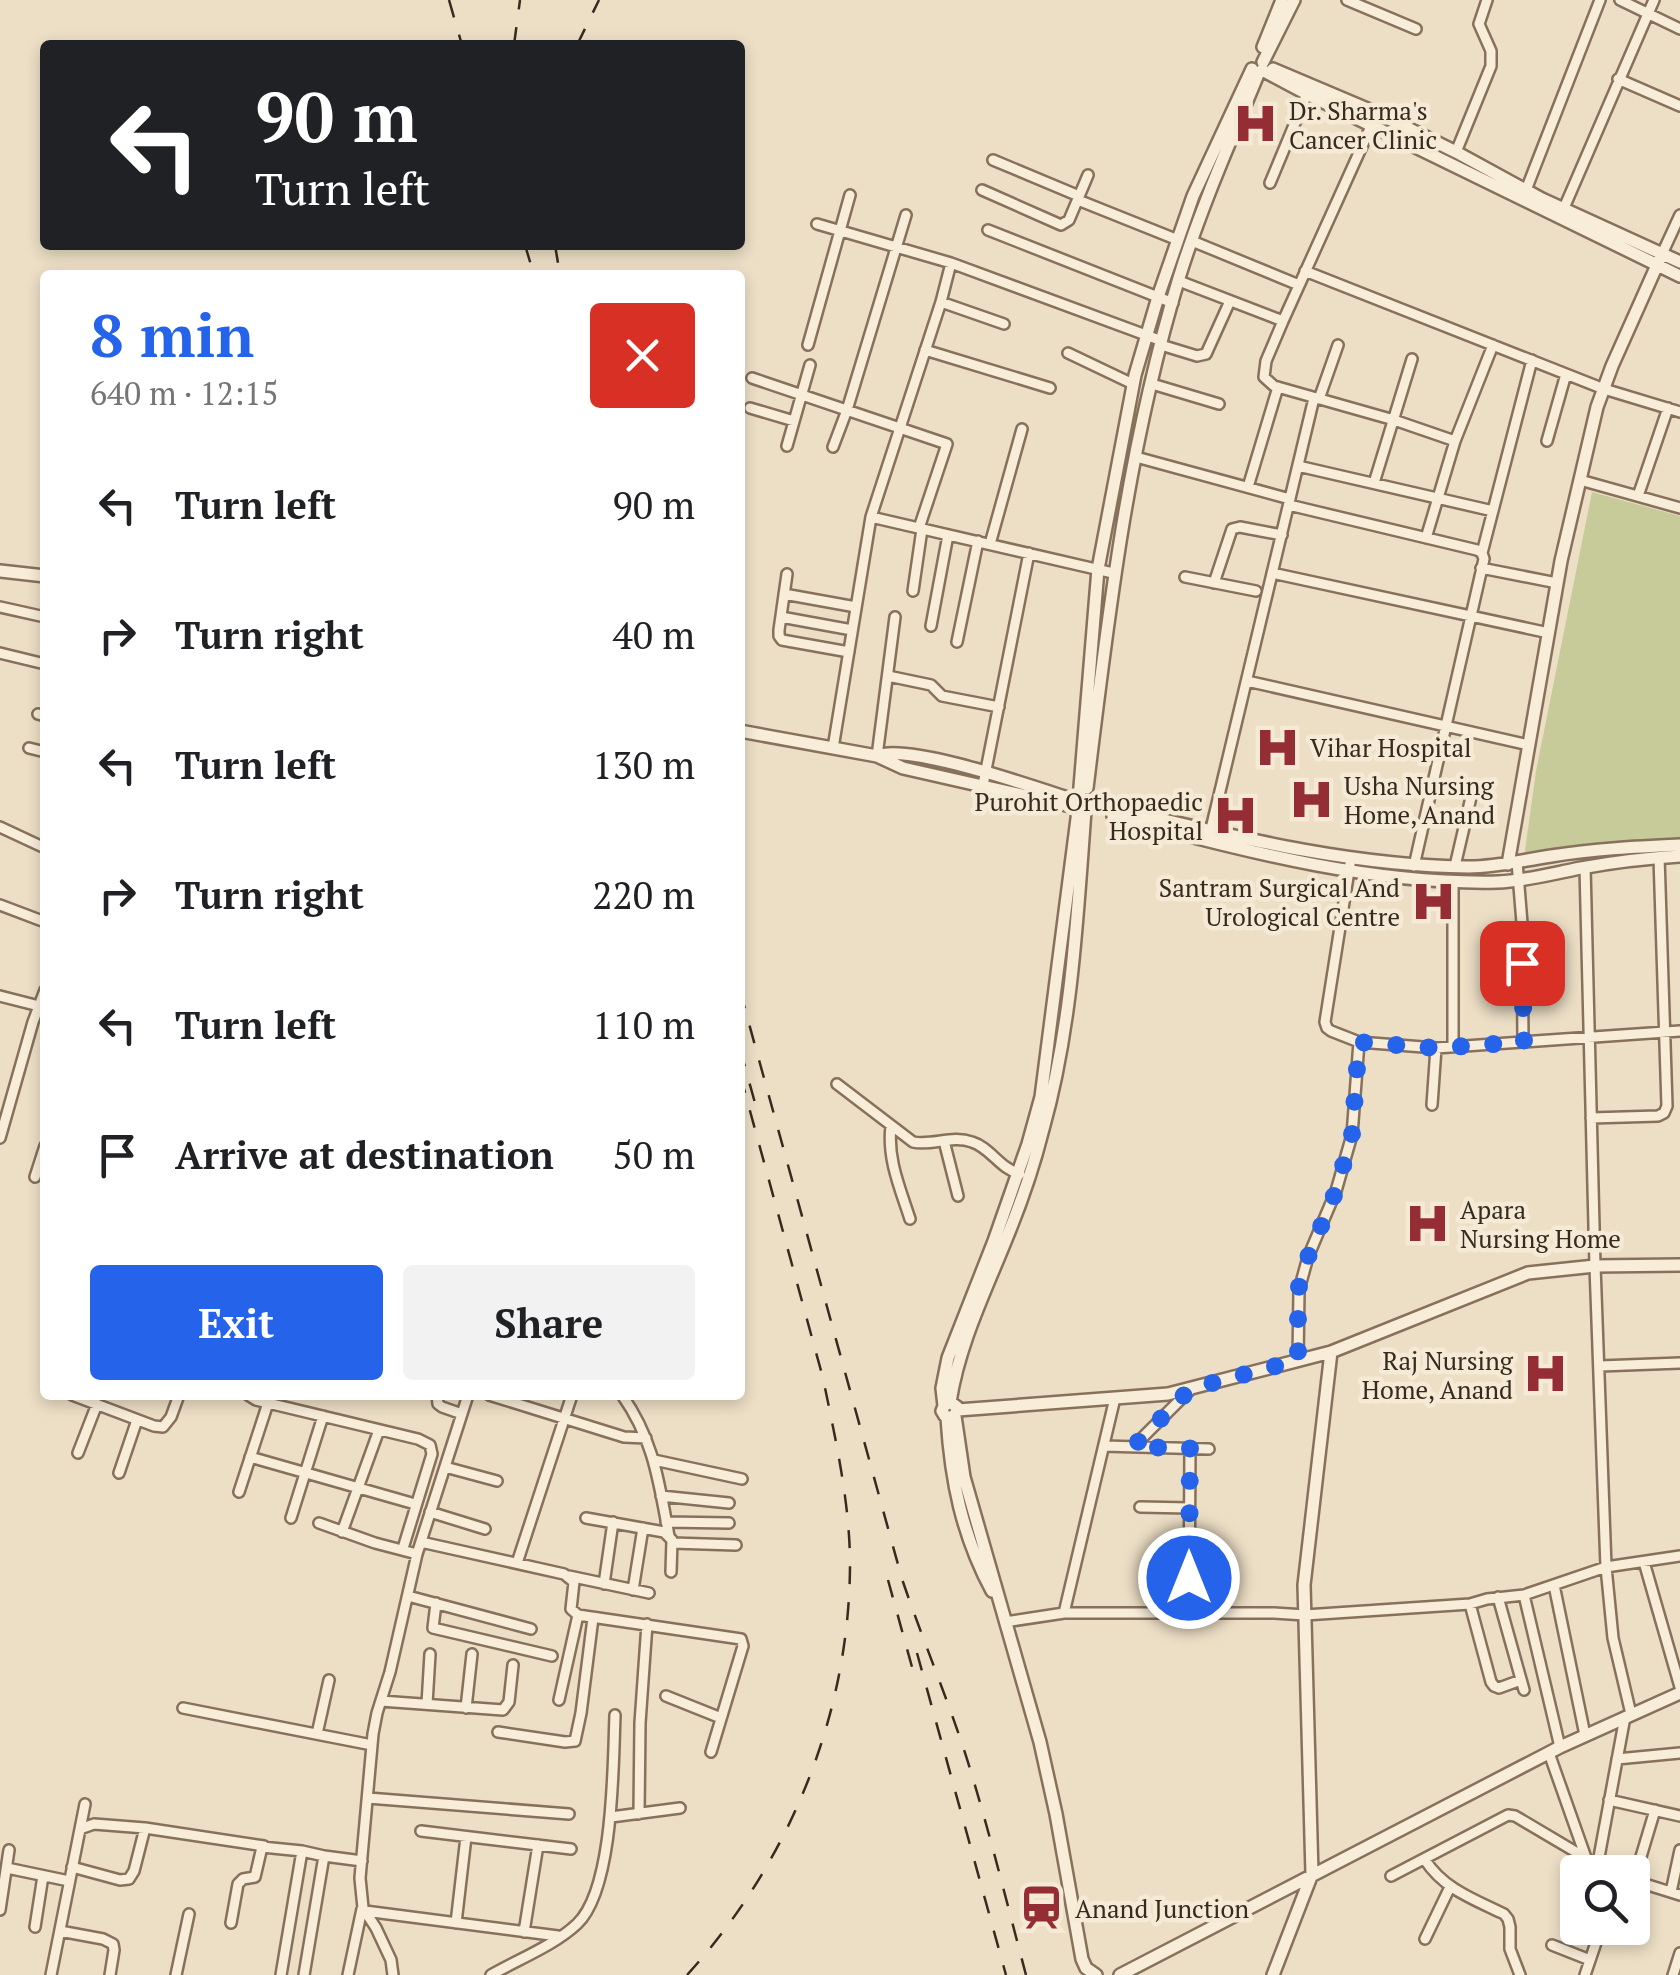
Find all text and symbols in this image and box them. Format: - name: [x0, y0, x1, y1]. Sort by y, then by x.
- text: 90 m: [255, 69, 418, 162]
- icon: left: [90, 80, 220, 210]
- place label: Dr. Sharma's Cancer Clinic: [1289, 94, 1437, 156]
- hospital icon: Dr. Sharma's Cancer Clinic: [1232, 100, 1280, 148]
- text: Turn left: [255, 158, 430, 218]
- text: 8 min: [90, 295, 254, 374]
- button: close: [590, 303, 695, 408]
- text: 640 m · 12:15: [90, 372, 278, 414]
- icon: left: [90, 478, 145, 533]
- text: Turn left: [175, 480, 336, 530]
- text: 90 m: [612, 480, 695, 530]
- icon: right: [90, 608, 145, 663]
- text: Turn right: [175, 610, 364, 660]
- text: 40 m: [612, 610, 695, 660]
- hospital icon: Vihar Hospital: [1253, 723, 1301, 771]
- place label: Vihar Hospital: [1310, 731, 1472, 764]
- icon: left: [90, 738, 145, 793]
- text: Turn left: [175, 740, 336, 790]
- text: 130 m: [592, 740, 695, 790]
- place label: Usha Nursing Home, Anand: [1344, 769, 1495, 831]
- hospital icon: Usha Nursing Home, Anand: [1287, 775, 1335, 823]
- place label: Purohit Orthopaedic Hospital: [975, 785, 1203, 847]
- hospital icon: Purohit Orthopaedic Hospital: [1212, 791, 1260, 839]
- icon: right: [90, 868, 145, 923]
- text: Turn right: [175, 870, 364, 920]
- text: 220 m: [592, 870, 695, 920]
- place label: Santram Surgical And Urological Centre: [1159, 871, 1400, 933]
- hospital icon: Santram Surgical And Urological Centre: [1409, 877, 1457, 925]
- pin: [1480, 921, 1565, 1006]
- icon: arrive: [1495, 936, 1550, 991]
- icon: left: [90, 998, 145, 1053]
- text: Turn left: [175, 1000, 336, 1050]
- text: 110 m: [592, 1000, 695, 1050]
- icon: arrive: [90, 1128, 145, 1183]
- text: Arrive at destination: [175, 1130, 554, 1180]
- text: 50 m: [612, 1130, 695, 1180]
- place label: Apara Nursing Home: [1460, 1193, 1621, 1255]
- hospital icon: Apara Nursing Home: [1403, 1199, 1451, 1247]
- button: Exit: [90, 1265, 383, 1380]
- button: Share: [403, 1265, 695, 1380]
- place label: Raj Nursing Home, Anand: [1362, 1344, 1514, 1406]
- hospital icon: Raj Nursing Home, Anand: [1522, 1350, 1570, 1398]
- position arrow: [1137, 1526, 1241, 1630]
- map controls: [1560, 1855, 1650, 1945]
- button: search: [1560, 1855, 1650, 1945]
- station icon: Anand Junction: [1018, 1884, 1066, 1932]
- place label: Anand Junction: [1075, 1892, 1249, 1925]

